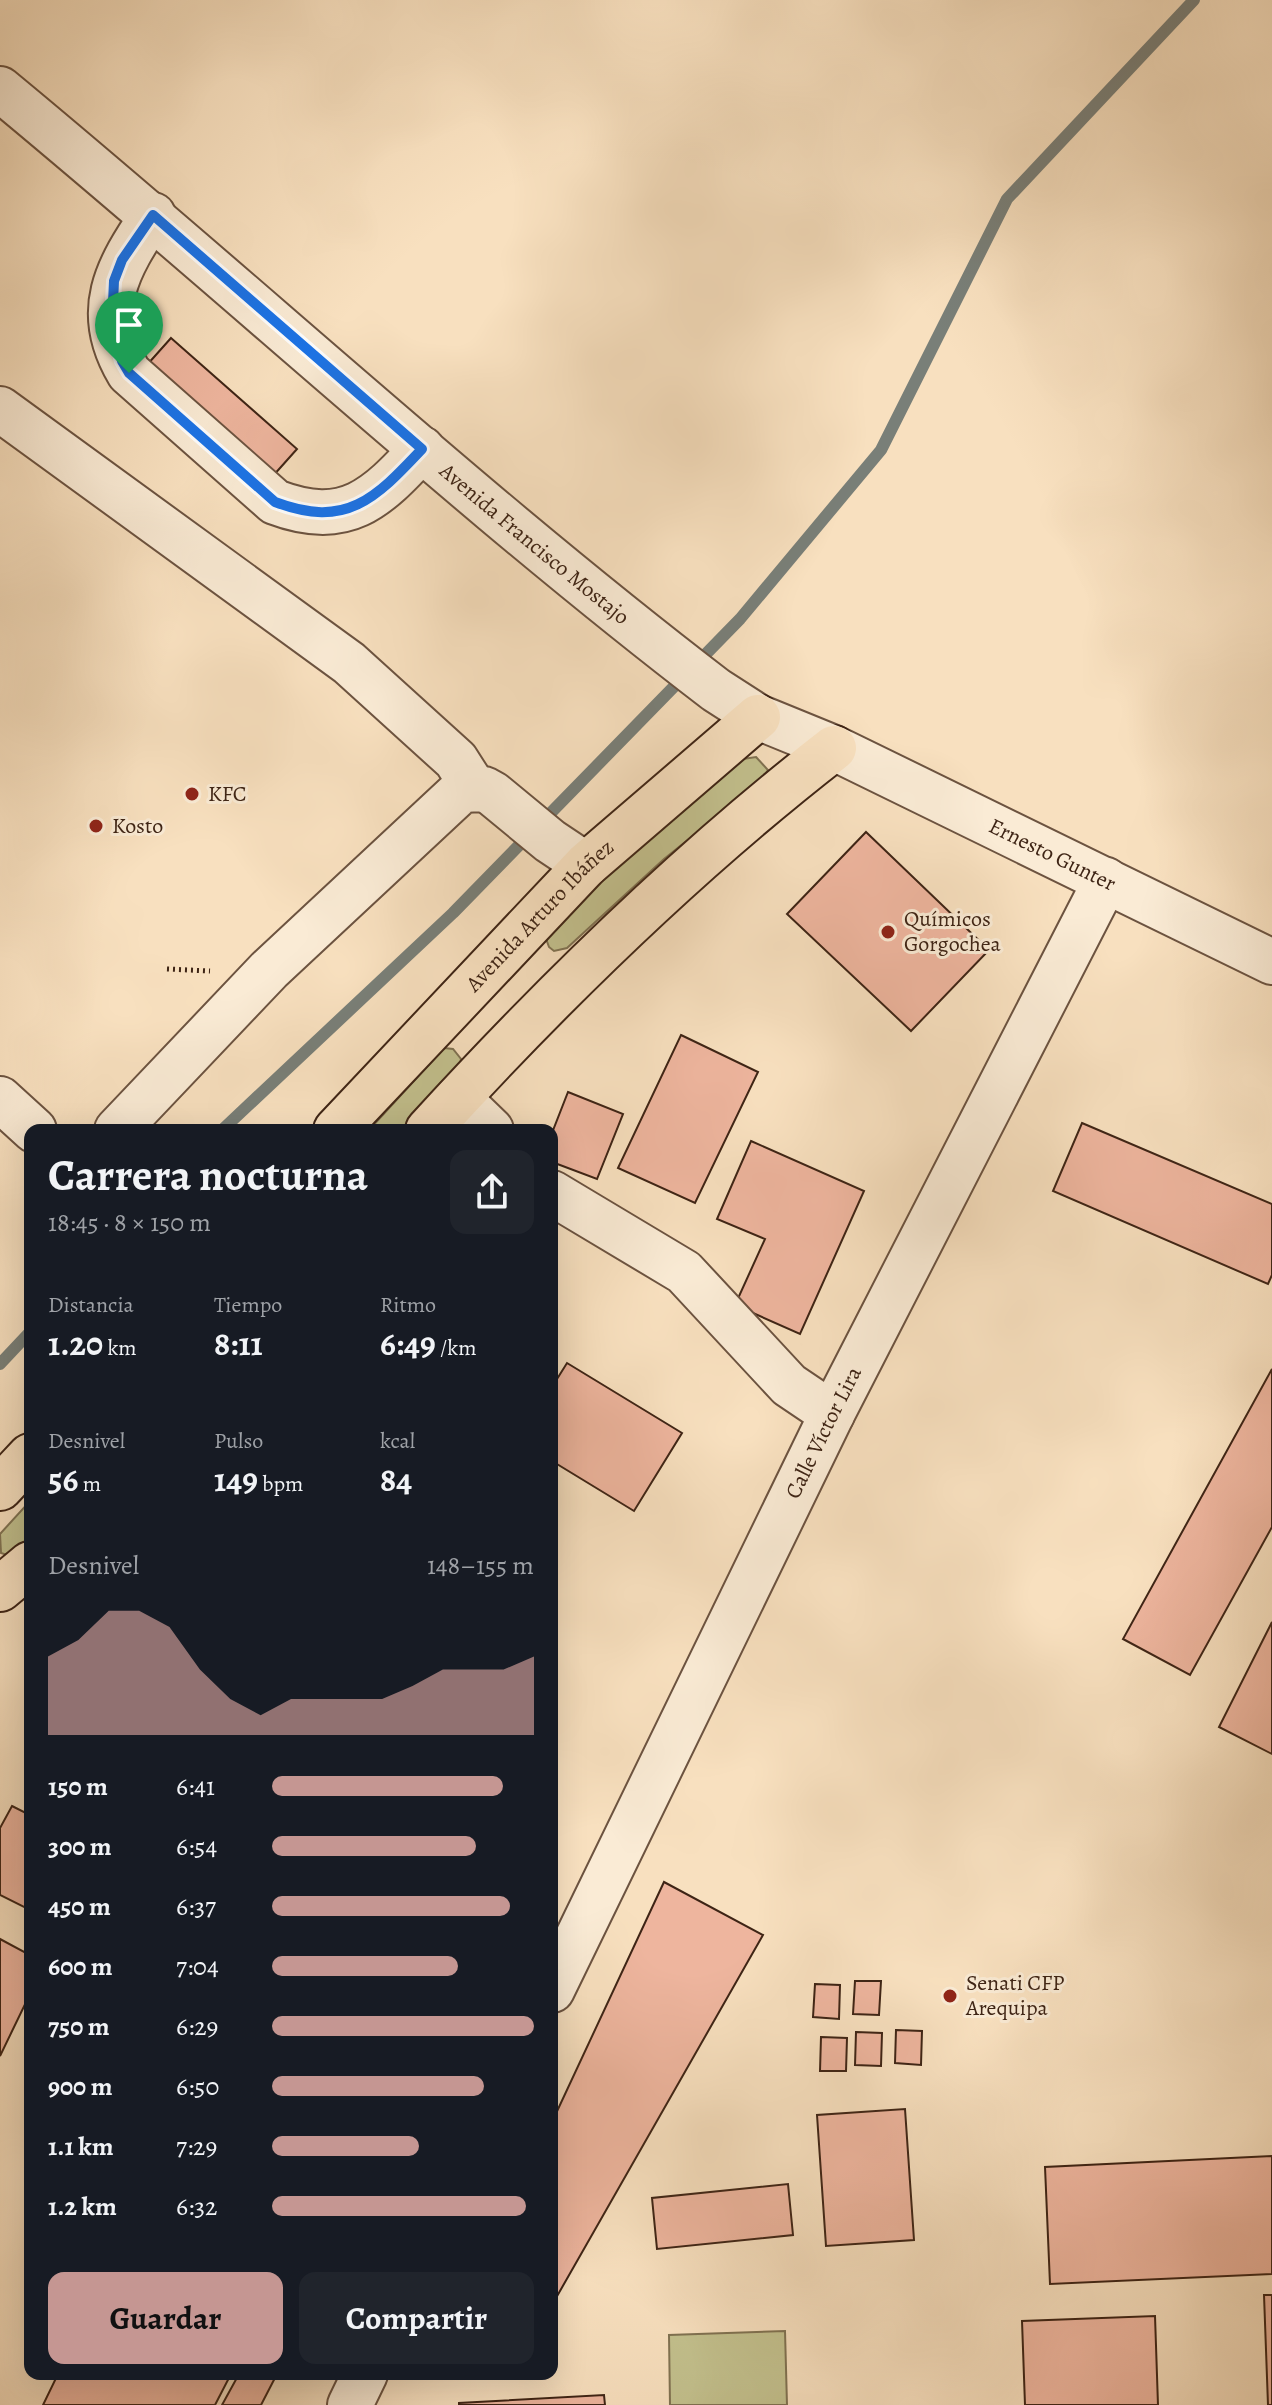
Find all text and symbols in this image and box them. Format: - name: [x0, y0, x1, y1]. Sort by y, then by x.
- pin: [95, 291, 163, 373]
- icon: arrive: [107, 303, 151, 347]
- street label: Avenida Francisco Mostajo: [432, 456, 636, 632]
- place label: KFC: [208, 779, 247, 809]
- marker: KFC: [183, 785, 201, 803]
- place label: Kosto: [112, 811, 163, 841]
- street label: Ernesto Gunter: [984, 811, 1121, 898]
- marker: Kosto: [87, 817, 105, 835]
- street label: Avenida Arturo Ibáñez: [458, 832, 620, 999]
- place label: Químicos Gorgochea: [904, 904, 1002, 959]
- marker: Químicos Gorgochea: [879, 923, 897, 941]
- text: Carrera nocturna: [48, 1145, 368, 1205]
- button: share: [450, 1150, 534, 1234]
- text: 18:45 · 8 × 150 m: [48, 1205, 211, 1240]
- text: Distancia: [48, 1290, 134, 1320]
- text: Tiempo: [214, 1290, 282, 1320]
- text: Ritmo: [380, 1290, 436, 1320]
- text: 1.20: [48, 1320, 103, 1367]
- text: 8:11: [214, 1320, 263, 1367]
- text: 6:49: [380, 1320, 436, 1367]
- text: km: [103, 1333, 137, 1363]
- text: /km: [436, 1333, 477, 1363]
- street label: Calle Víctor Lira: [778, 1361, 869, 1504]
- text: Desnivel: [48, 1426, 125, 1456]
- text: Pulso: [214, 1426, 263, 1456]
- text: kcal: [380, 1426, 415, 1456]
- text: 56: [48, 1456, 78, 1503]
- text: 149: [214, 1456, 258, 1503]
- text: 84: [380, 1456, 412, 1503]
- text: m: [78, 1469, 101, 1499]
- text: bpm: [258, 1469, 303, 1499]
- text: Desnivel: [48, 1548, 139, 1583]
- text: 148–155 m: [427, 1548, 534, 1583]
- text: 150 m: [48, 1769, 108, 1804]
- text: 6:41: [176, 1769, 215, 1804]
- text: 300 m: [48, 1829, 112, 1864]
- text: 6:54: [176, 1829, 217, 1864]
- text: 450 m: [48, 1889, 111, 1924]
- text: 6:37: [176, 1889, 216, 1924]
- text: 600 m: [48, 1949, 113, 1984]
- text: 7:04: [176, 1949, 219, 1984]
- place label: Senati CFP Arequipa: [965, 1968, 1064, 2023]
- marker: Senati CFP Arequipa: [941, 1987, 959, 2005]
- text: 750 m: [48, 2009, 110, 2044]
- text: 6:29: [176, 2009, 218, 2044]
- text: 900 m: [48, 2069, 113, 2104]
- text: 6:50: [176, 2069, 219, 2104]
- text: 1.1 km: [48, 2129, 114, 2164]
- text: 7:29: [176, 2129, 217, 2164]
- text: 1.2 km: [48, 2189, 117, 2224]
- text: 6:32: [176, 2189, 217, 2224]
- button: Guardar: [48, 2272, 283, 2364]
- button: Compartir: [299, 2272, 534, 2364]

